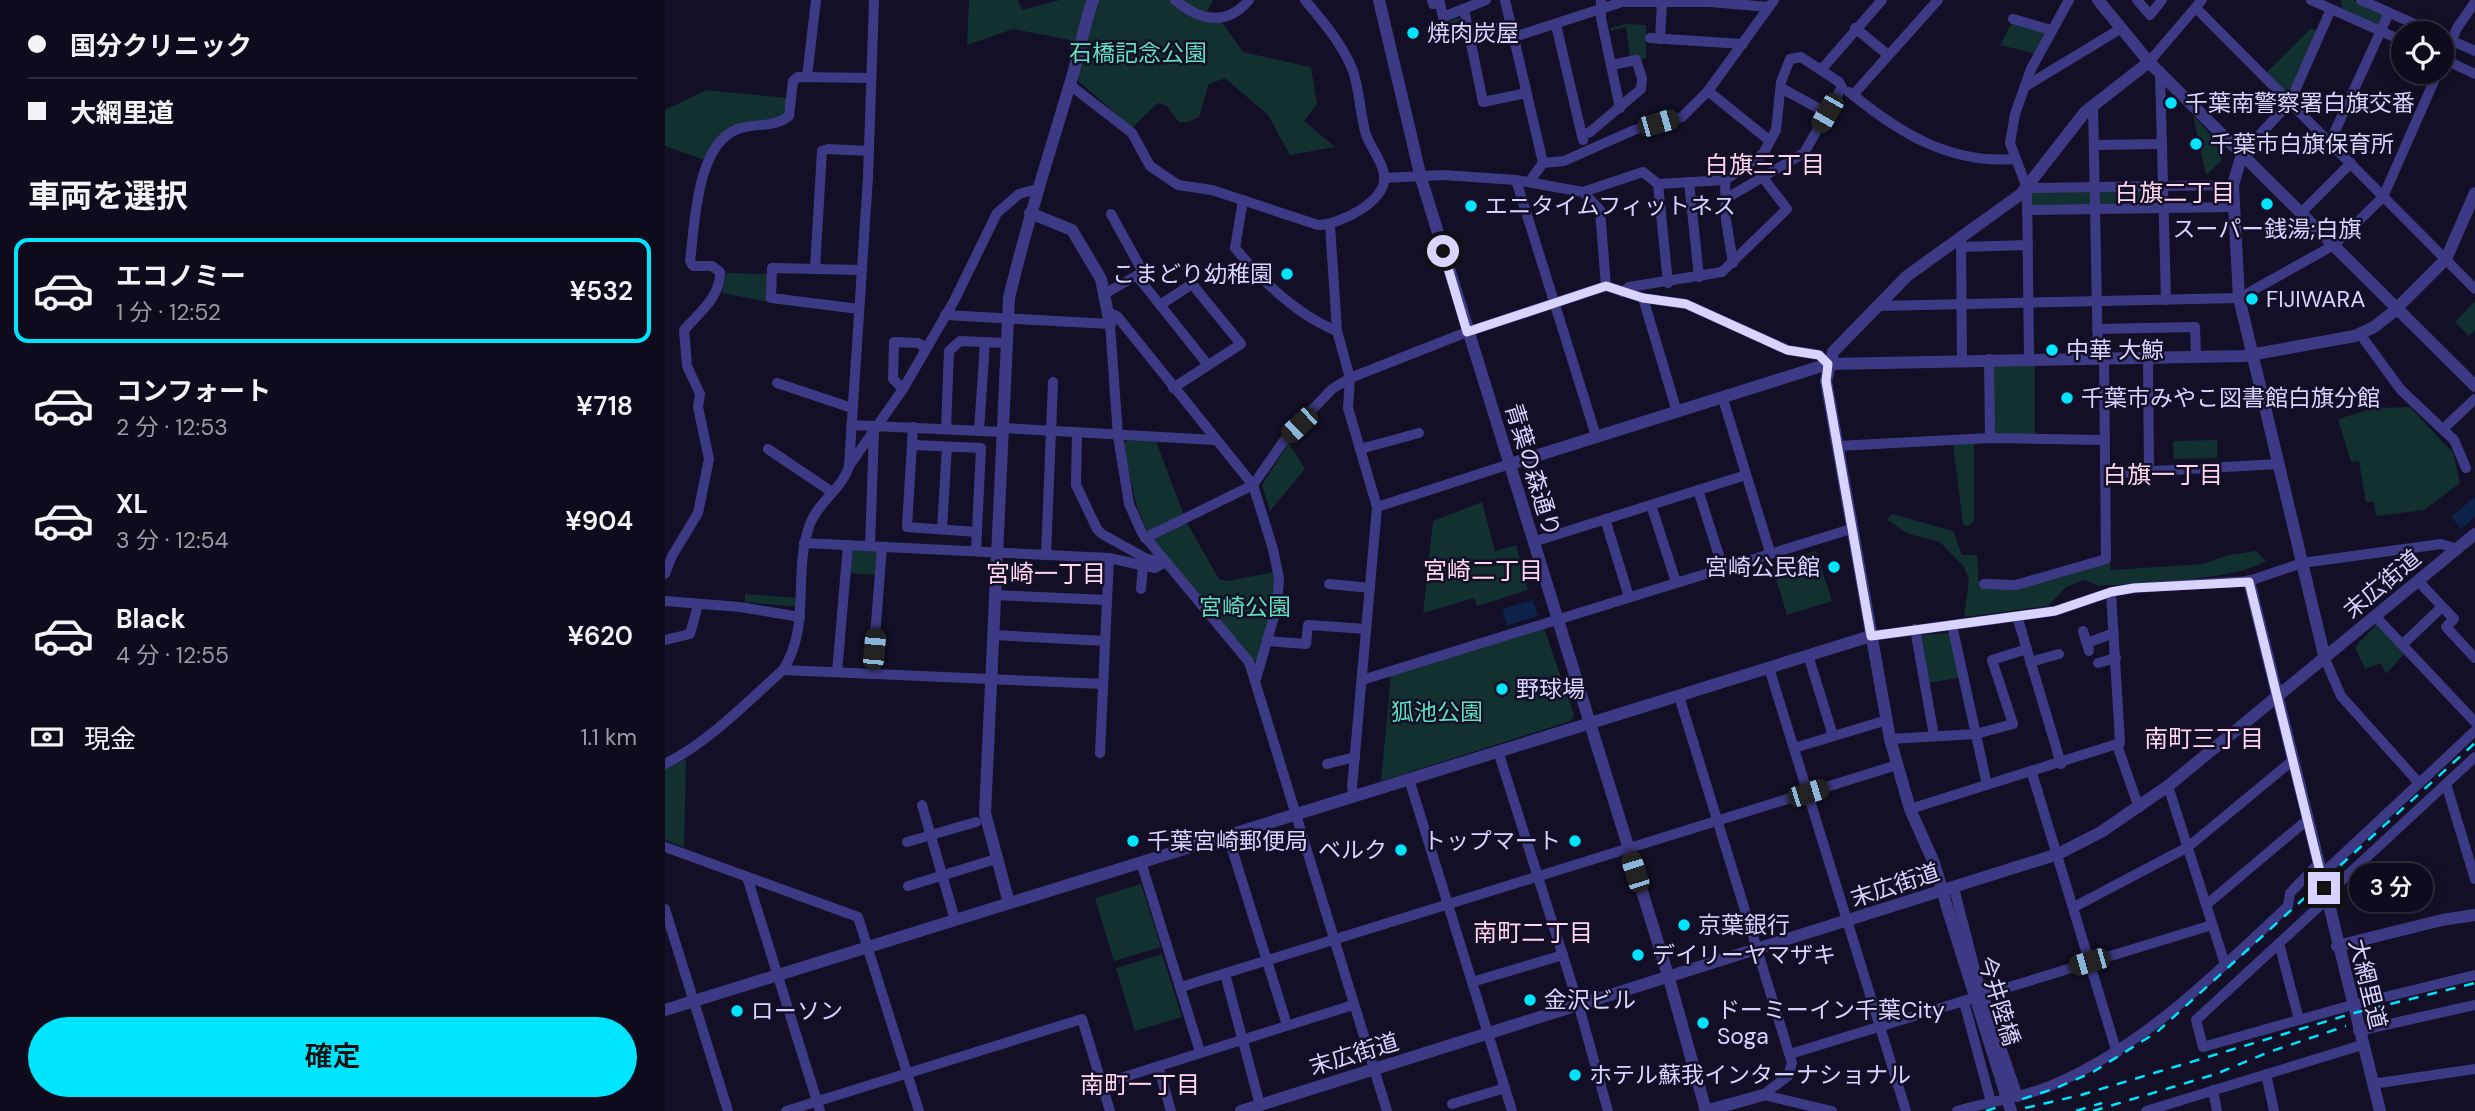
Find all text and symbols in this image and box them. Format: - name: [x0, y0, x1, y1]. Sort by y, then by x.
- place label: 焼肉炭屋: [1427, 18, 1519, 48]
- map controls: [2391, 21, 2454, 84]
- button: locate: [2391, 21, 2454, 84]
- marker: 焼肉炭屋: [1405, 25, 1421, 41]
- text: 国分クリニック: [70, 29, 252, 63]
- park label: 石橋記念公園: [1069, 38, 1207, 68]
- place label: 千葉南警察署白旗交番: [2185, 88, 2415, 118]
- car: [1808, 90, 1847, 136]
- marker: 千葉南警察署白旗交番: [2163, 95, 2179, 111]
- text: 大網里道: [70, 96, 174, 130]
- car: [1635, 107, 1682, 139]
- place label: 千葉市白旗保育所: [2210, 129, 2394, 159]
- marker: 千葉市白旗保育所: [2188, 136, 2204, 152]
- district label: 白旗三丁目: [1705, 149, 1825, 180]
- text: 車両を選択: [28, 175, 188, 217]
- district label: 白旗二丁目: [2115, 177, 2235, 208]
- place label: エニタイムフィットネス: [1485, 191, 1736, 221]
- marker: スーパー銭湯;白旗: [2259, 196, 2275, 212]
- marker: エニタイムフィットネス: [1463, 198, 1479, 214]
- place label: スーパー銭湯;白旗: [2173, 214, 2362, 244]
- route start: [1427, 235, 1459, 267]
- icon: car: [32, 259, 95, 322]
- text: エコノミー: [116, 259, 246, 293]
- place label: こまどり幼稚園: [1112, 259, 1273, 289]
- marker: こまどり幼稚園: [1279, 266, 1295, 282]
- text: ¥532: [570, 274, 633, 308]
- place label: FIJIWARA: [2266, 284, 2365, 314]
- marker: FIJIWARA: [2244, 291, 2260, 307]
- text: 1 分 · 12:52: [116, 297, 221, 327]
- place label: 中華 大鯨: [2066, 335, 2164, 365]
- marker: 中華 大鯨: [2044, 342, 2060, 358]
- icon: car: [32, 374, 95, 437]
- text: コンフォート: [116, 374, 271, 408]
- place label: 千葉市みやこ図書館白旗分館: [2081, 383, 2380, 413]
- text: ¥718: [576, 389, 633, 423]
- marker: 千葉市みやこ図書館白旗分館: [2059, 390, 2075, 406]
- street label: 青葉の森通り: [1498, 400, 1568, 540]
- car: [1277, 403, 1322, 447]
- text: 2 分 · 12:53: [116, 412, 228, 442]
- district label: 白旗一丁目: [2103, 459, 2223, 490]
- text: XL: [116, 487, 148, 521]
- icon: car: [32, 489, 95, 552]
- text: ¥904: [565, 504, 633, 538]
- text: 3 分 · 12:54: [116, 525, 229, 555]
- street label: 末広街道: [2337, 543, 2427, 625]
- place label: 宮崎公民館: [1705, 552, 1820, 582]
- district label: 宮崎二丁目: [1423, 555, 1543, 586]
- district label: 宮崎一丁目: [986, 558, 1106, 589]
- marker: 宮崎公民館: [1826, 559, 1842, 575]
- park label: 宮崎公園: [1199, 592, 1291, 622]
- text: Black: [116, 602, 186, 636]
- icon: car: [32, 604, 95, 667]
- text: ¥620: [567, 619, 633, 653]
- car: [862, 627, 887, 671]
- text: 4 分 · 12:55: [116, 640, 229, 670]
- place label: 野球場: [1516, 674, 1585, 704]
- marker: 野球場: [1494, 681, 1510, 697]
- park label: 狐池公園: [1391, 697, 1483, 727]
- icon: cash: [28, 718, 66, 756]
- text: 現金: [84, 722, 136, 756]
- text: 1.1 km: [580, 722, 637, 752]
- district label: 南町三丁目: [2144, 723, 2264, 754]
- car: [1785, 777, 1832, 809]
- place label: 千葉宮崎郵便局: [1147, 826, 1308, 856]
- place label: トップマート: [1423, 826, 1561, 856]
- marker: 千葉宮崎郵便局: [1125, 833, 1141, 849]
- marker: トップマート: [1567, 833, 1583, 849]
- place label: ベルク: [1318, 835, 1387, 865]
- marker: ベルク: [1393, 842, 1409, 858]
- car: [1619, 849, 1652, 895]
- street label: 末広街道: [1847, 857, 1943, 913]
- callout: 3 分: [2349, 864, 2433, 912]
- route end: [2308, 872, 2340, 904]
- text: 3 分: [2370, 872, 2412, 902]
- place label: 京葉銀行: [1698, 910, 1790, 940]
- district label: 南町二丁目: [1473, 917, 1593, 948]
- marker: 京葉銀行: [1676, 917, 1692, 933]
- street label: 大網里道: [2342, 936, 2394, 1032]
- place label: デイリーヤマザキ: [1652, 940, 1836, 970]
- car: [2066, 946, 2113, 978]
- marker: デイリーヤマザキ: [1630, 947, 1646, 963]
- street label: 今井陸橋: [1971, 953, 2027, 1049]
- place label: 金沢ビル: [1544, 985, 1636, 1015]
- marker: 金沢ビル: [1522, 992, 1538, 1008]
- place label: ドーミーイン千葉City Soga: [1717, 995, 1945, 1051]
- place label: ローソン: [751, 996, 843, 1026]
- marker: ローソン: [729, 1003, 745, 1019]
- marker: ドーミーイン千葉City Soga: [1695, 1015, 1711, 1031]
- button: 確定: [28, 1017, 637, 1097]
- street label: 末広街道: [1306, 1026, 1402, 1082]
- place label: ホテル蘇我インターナショナル: [1589, 1060, 1911, 1090]
- marker: ホテル蘇我インターナショナル: [1567, 1067, 1583, 1083]
- district label: 南町一丁目: [1080, 1069, 1200, 1100]

